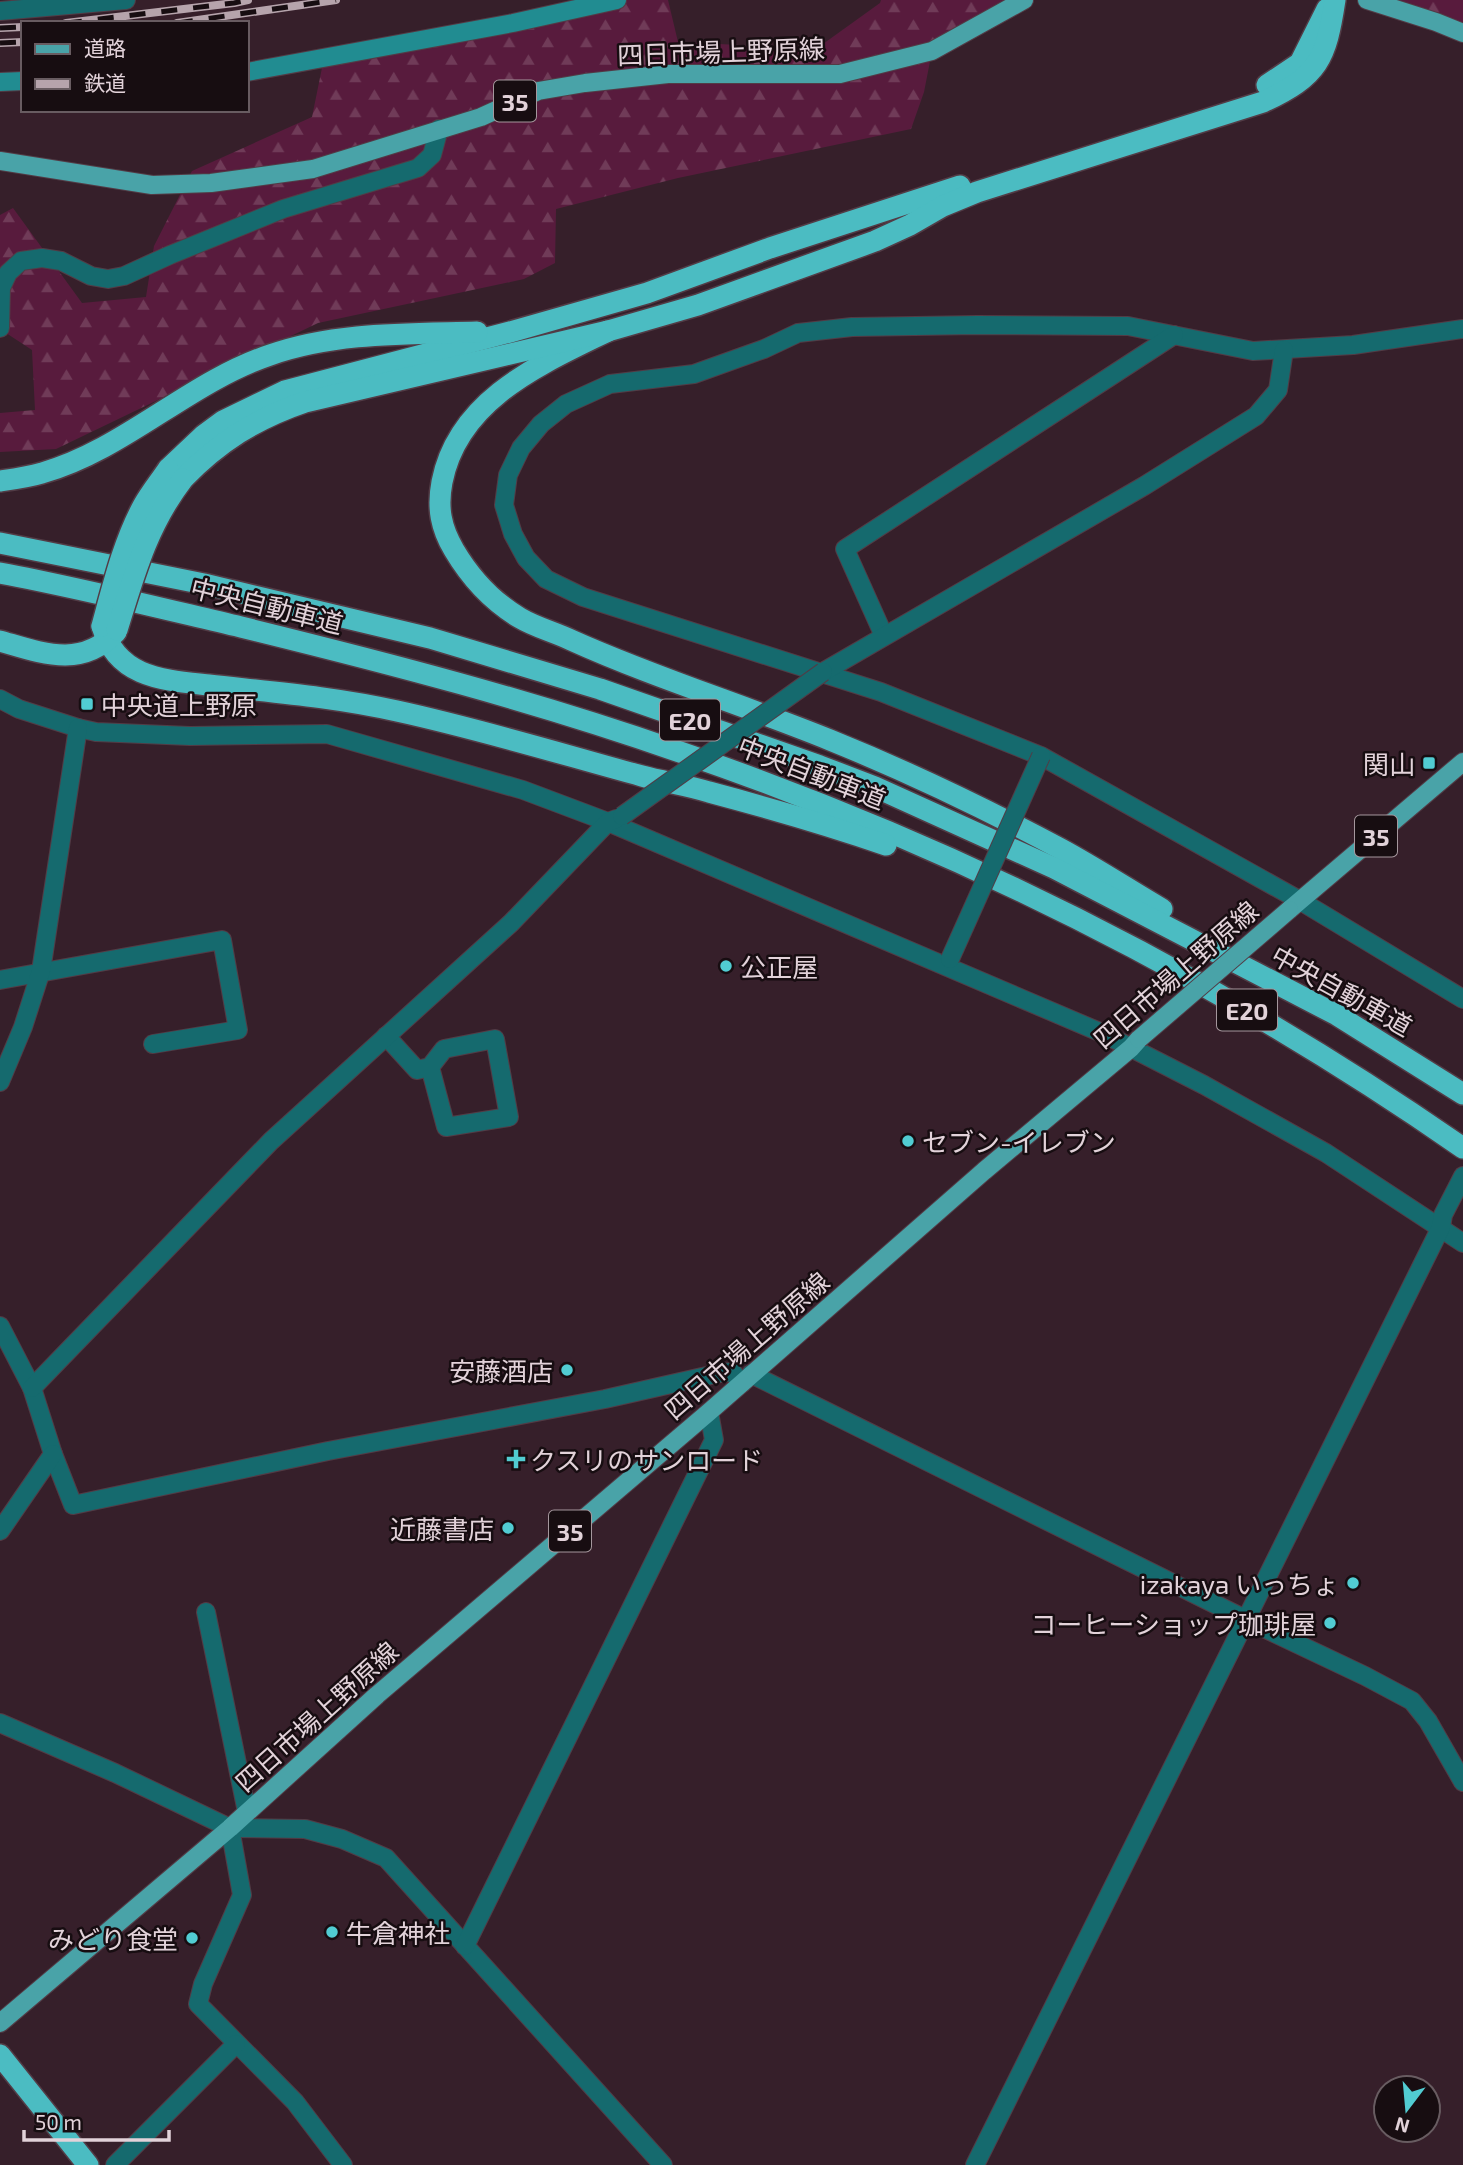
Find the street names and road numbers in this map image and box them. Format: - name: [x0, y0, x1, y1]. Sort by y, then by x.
- street label: 四日市場上野原線: [617, 32, 825, 70]
- road number: 35: [494, 80, 536, 122]
- street label: 中央自動車道: [188, 571, 346, 639]
- road number: E20: [660, 700, 720, 740]
- street label: 中央自動車道: [734, 730, 890, 814]
- road number: 35: [1355, 816, 1397, 856]
- street label: 四日市場上野原線: [1086, 894, 1264, 1054]
- street label: 中央自動車道: [1266, 939, 1418, 1041]
- road number: E20: [1217, 990, 1277, 1030]
- street label: 四日市場上野原線: [657, 1265, 835, 1425]
- road number: 35: [549, 1511, 591, 1552]
- street label: 四日市場上野原線: [228, 1635, 404, 1797]

